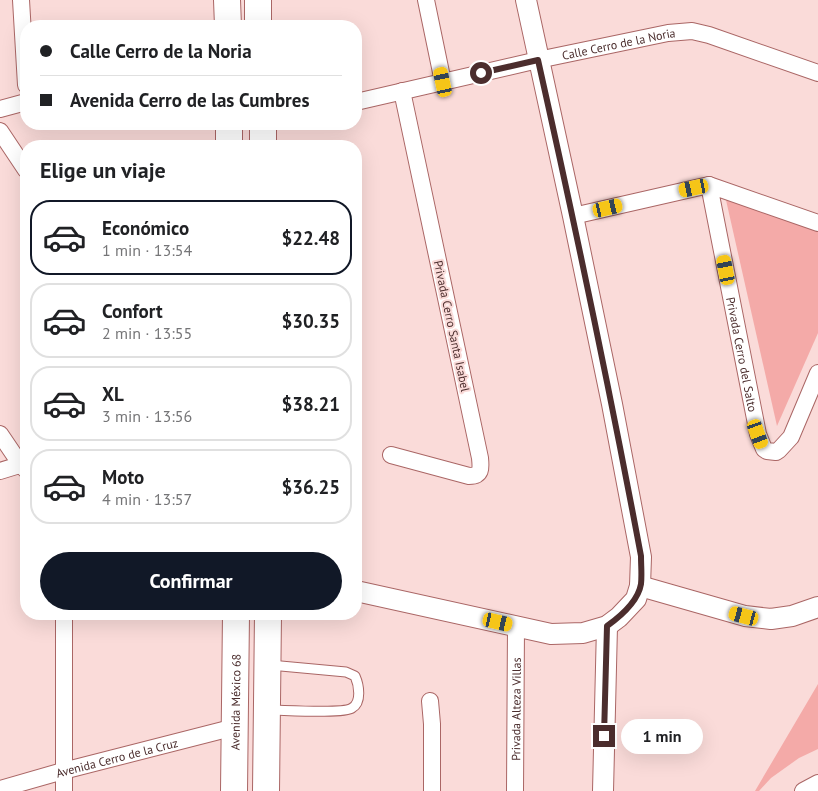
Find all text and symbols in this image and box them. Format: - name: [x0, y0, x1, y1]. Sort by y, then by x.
- street label: Calle Cerro de la Noria: [560, 25, 676, 62]
- text: Calle Cerro de la Noria: [70, 39, 252, 63]
- route start: [470, 62, 492, 84]
- car: [432, 66, 453, 98]
- text: Avenida Cerro de las Cumbres: [70, 88, 309, 112]
- text: Elige un viaje: [40, 156, 166, 184]
- car: [677, 178, 710, 198]
- car: [591, 197, 624, 219]
- icon: car: [42, 215, 87, 260]
- text: Económico: [102, 216, 189, 240]
- text: $22.48: [281, 226, 340, 250]
- text: 1 min · 13:54: [102, 240, 192, 260]
- car: [715, 254, 736, 286]
- street label: Privada Cerro Santa Isabel: [431, 259, 473, 394]
- street label: Privada Cerro del Salto: [724, 296, 761, 413]
- icon: car: [42, 298, 87, 343]
- text: Confort: [102, 299, 163, 323]
- text: $30.35: [281, 309, 340, 333]
- text: 2 min · 13:55: [102, 323, 192, 343]
- icon: car: [42, 381, 87, 426]
- text: XL: [102, 382, 124, 406]
- text: $38.21: [281, 392, 340, 416]
- text: 3 min · 13:56: [102, 406, 192, 426]
- car: [745, 417, 770, 451]
- icon: car: [42, 464, 87, 509]
- text: Moto: [102, 465, 144, 489]
- text: $36.25: [281, 475, 340, 499]
- text: 4 min · 13:57: [102, 489, 192, 509]
- button: Confirmar: [40, 552, 342, 610]
- car: [727, 605, 760, 627]
- car: [481, 611, 514, 633]
- street label: Avenida México 68: [227, 654, 243, 750]
- street label: Privada Alteza Villas: [508, 657, 523, 761]
- callout: 1 min: [622, 718, 704, 754]
- route end: [593, 725, 615, 747]
- text: 1 min: [642, 726, 682, 746]
- street label: Avenida Cerro de la Cruz: [54, 734, 179, 780]

